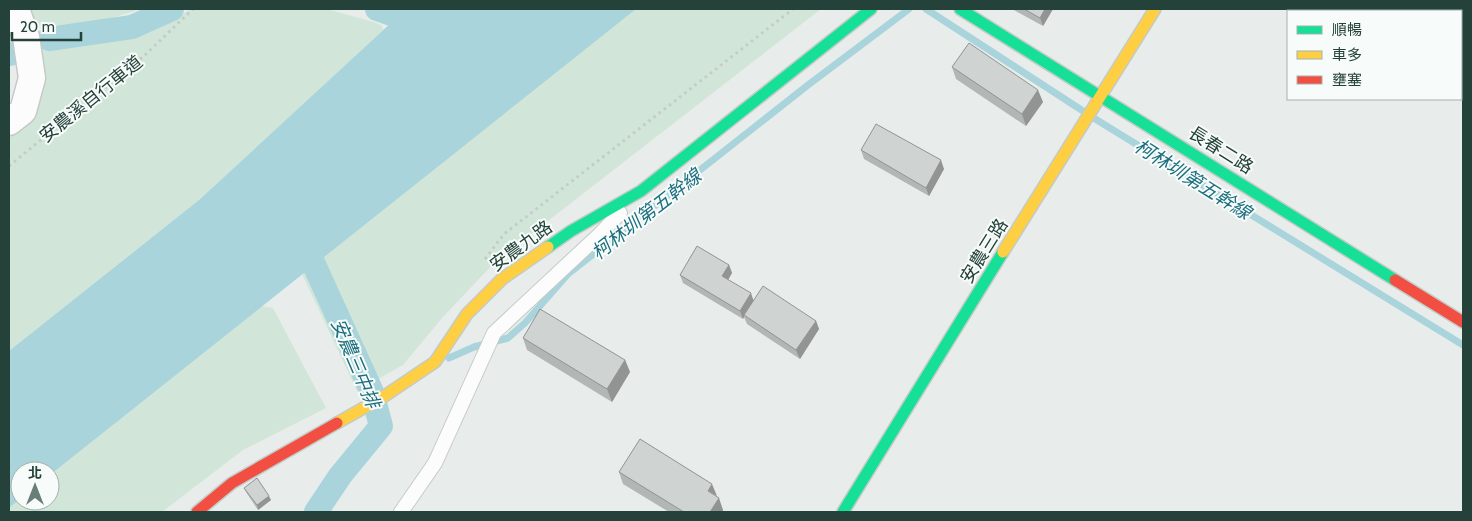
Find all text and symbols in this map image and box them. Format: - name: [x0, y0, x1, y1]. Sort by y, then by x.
- scale bar: [12, 10, 81, 42]
- legend: [1287, 10, 1462, 100]
- text: 20 m: [20, 18, 55, 36]
- text: 順暢: [1332, 21, 1362, 39]
- text: 車多: [1332, 46, 1362, 64]
- street label: 安農溪自行車道: [35, 51, 147, 147]
- text: 壅塞: [1332, 71, 1362, 89]
- street label: 長春二路: [1185, 122, 1257, 178]
- water label: 柯林圳第五幹線: [1130, 134, 1257, 225]
- water label: 柯林圳第五幹線: [587, 163, 707, 264]
- street label: 安農三路: [956, 215, 1012, 287]
- street label: 安農九路: [485, 216, 557, 276]
- water label: 安農三中排: [326, 315, 386, 414]
- north arrow: [10, 461, 60, 511]
- text: 北: [28, 464, 42, 482]

